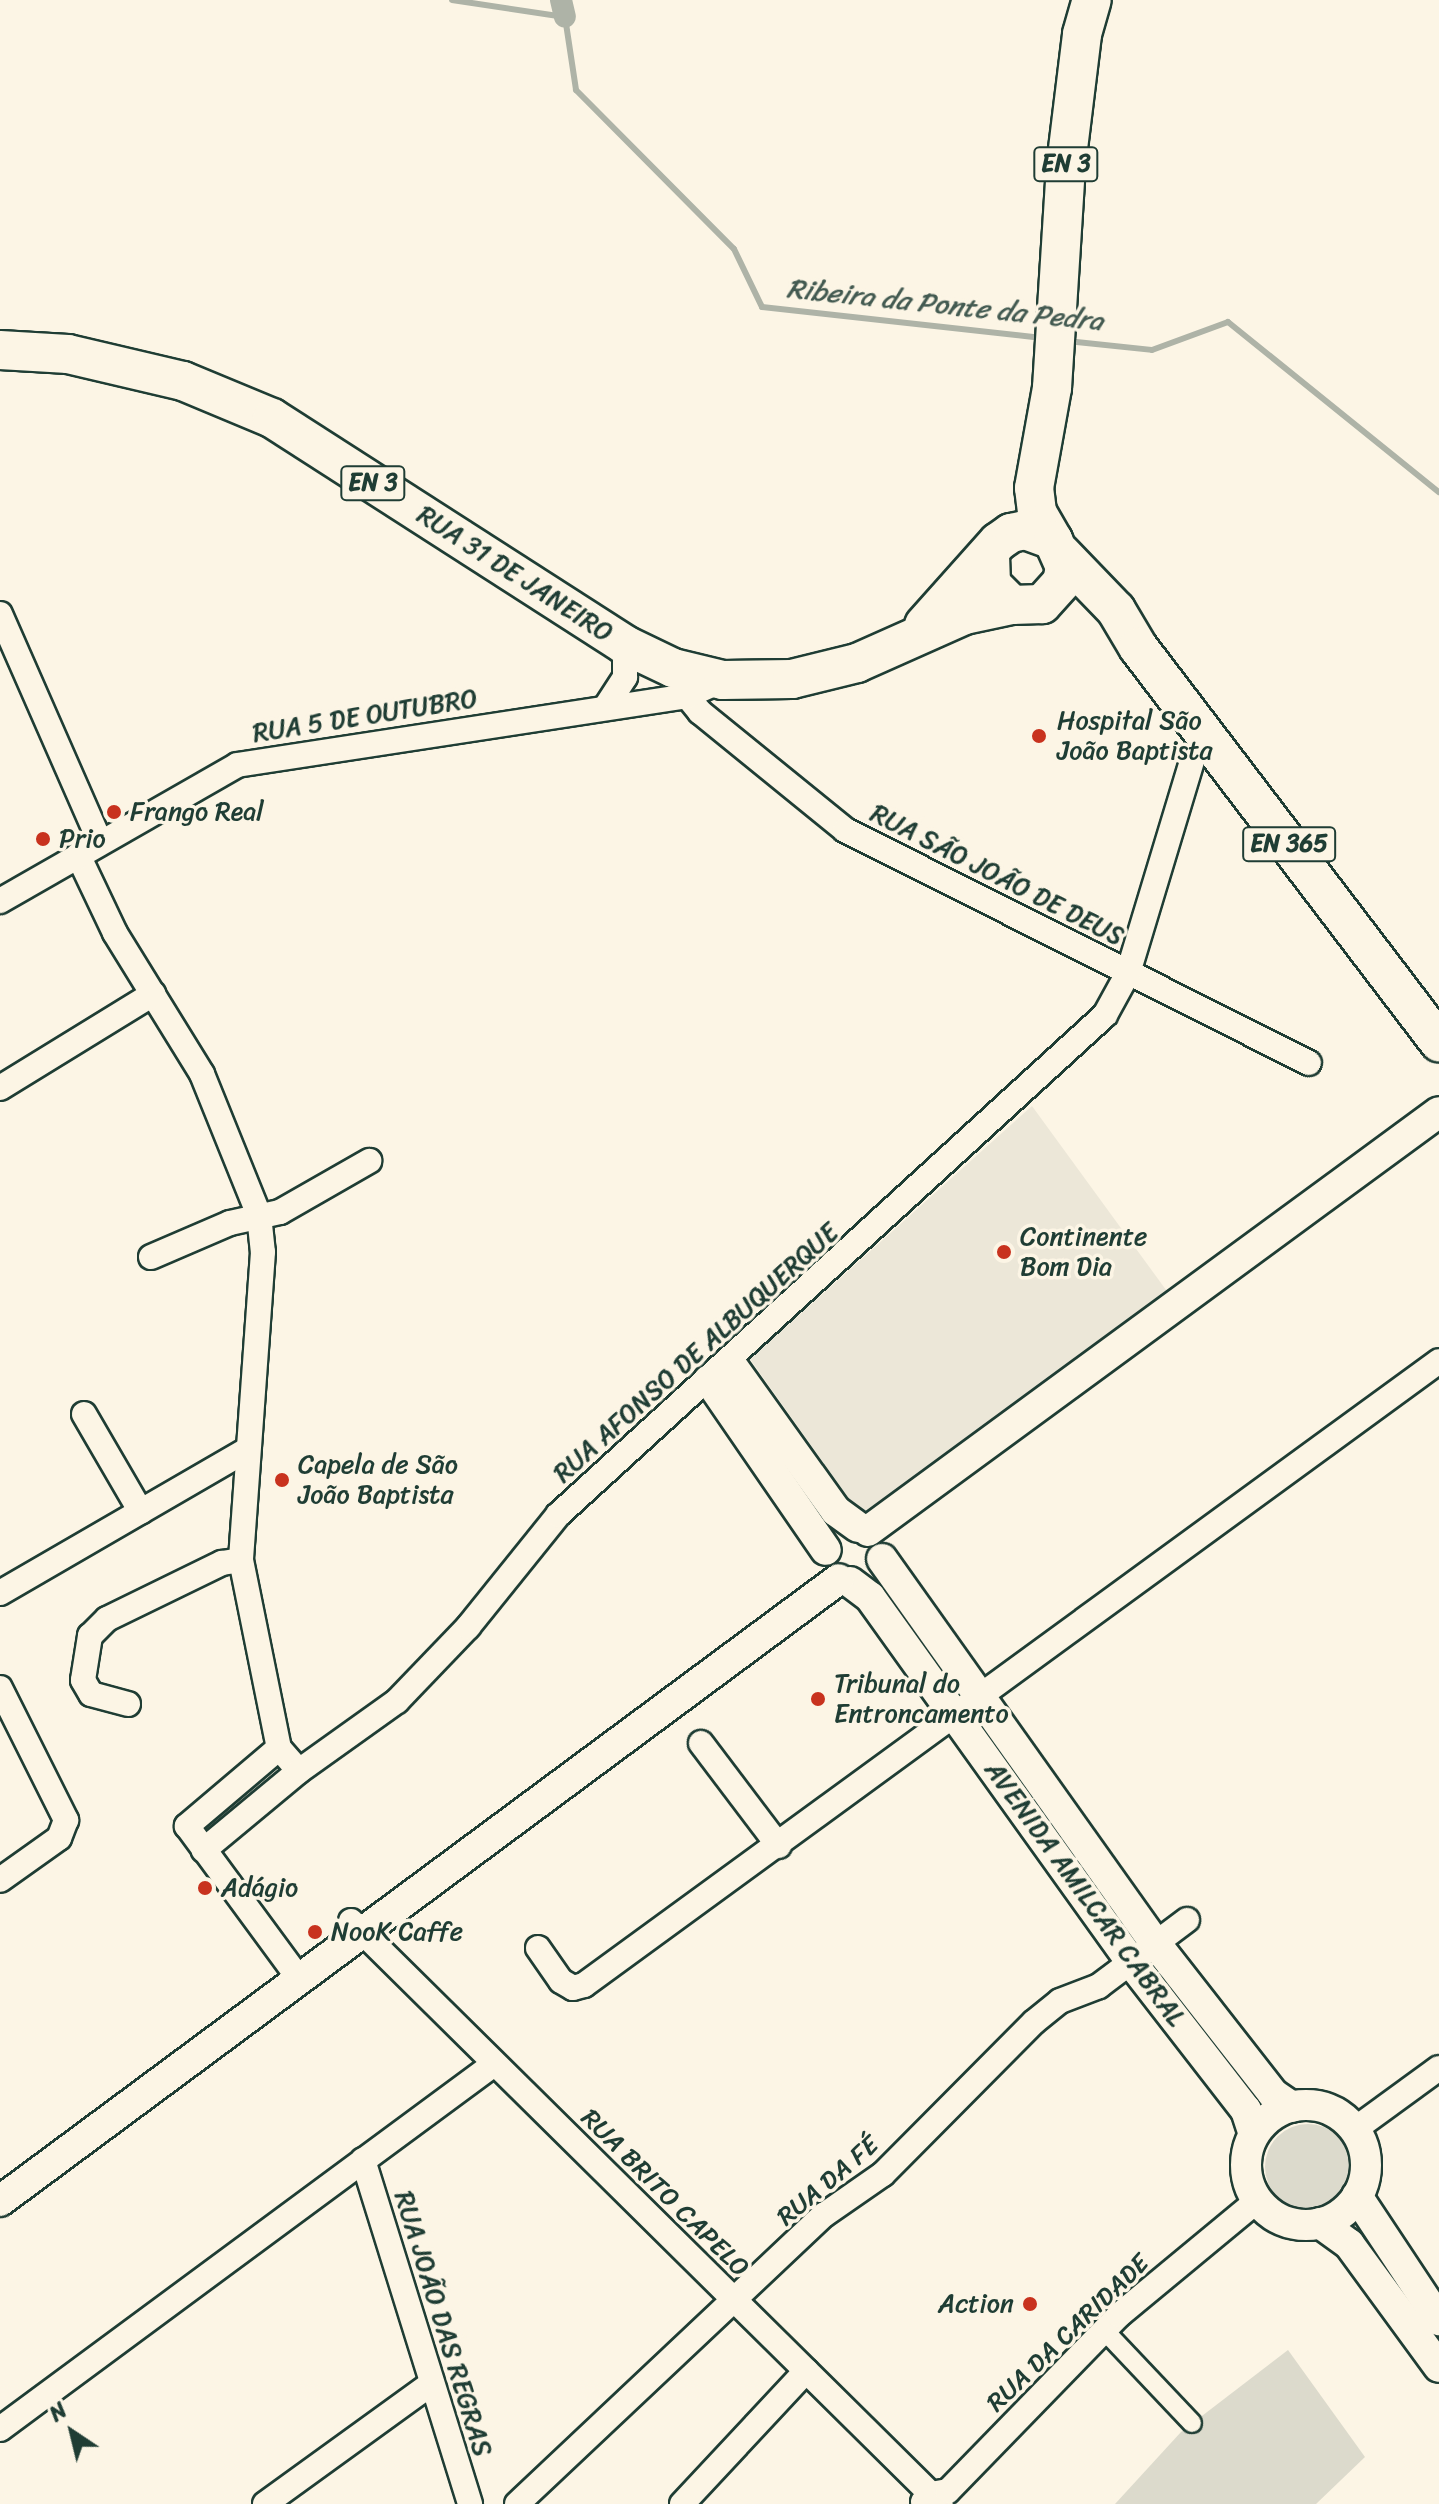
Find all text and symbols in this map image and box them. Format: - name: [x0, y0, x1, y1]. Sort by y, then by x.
- road number: EN 3: [1032, 144, 1100, 184]
- water label: Ribeira da Ponte da Pedra: [785, 272, 1105, 338]
- road number: EN 3: [339, 463, 407, 503]
- street label: RUA 31 DE JANEIRO: [411, 499, 619, 649]
- street label: RUA 5 DE OUTUBRO: [250, 683, 480, 749]
- place label: Hospital São João Baptista: [1057, 705, 1212, 766]
- marker: Hospital São João Baptista: [1028, 725, 1050, 747]
- place label: Frango Real: [130, 796, 265, 828]
- street label: RUA SÃO JOÃO DE DEUS: [864, 797, 1130, 953]
- marker: Frango Real: [105, 803, 123, 821]
- place label: Prio: [59, 823, 106, 855]
- road number: EN 365: [1241, 824, 1337, 864]
- marker: Prio: [34, 830, 52, 848]
- street label: RUA AFONSO DE ALBUQUERQUE: [548, 1217, 844, 1489]
- place label: Continente Bom Dia: [1020, 1221, 1147, 1282]
- marker: Continente Bom Dia: [995, 1243, 1013, 1261]
- place label: Capela de São João Baptista: [298, 1449, 458, 1510]
- marker: Capela de São João Baptista: [273, 1471, 291, 1489]
- place label: Tribunal do Entroncamento: [834, 1668, 1009, 1730]
- marker: Tribunal do Entroncamento: [809, 1690, 827, 1708]
- street label: AVENIDA AMILCAR CABRAL: [978, 1755, 1192, 2033]
- place label: Adágio: [221, 1872, 298, 1904]
- marker: Adágio: [196, 1879, 214, 1897]
- place label: NooK Caffe: [331, 1916, 464, 1948]
- marker: NooK Caffe: [306, 1923, 324, 1941]
- street label: RUA BRITO CAPELO: [574, 2102, 756, 2284]
- street label: RUA DA FÉ: [771, 2129, 885, 2233]
- street label: RUA JOÃO DAS REGRAS: [388, 2188, 498, 2460]
- street label: RUA DA CARIDADE: [980, 2247, 1156, 2419]
- place label: Action: [938, 2288, 1014, 2320]
- marker: Action: [1021, 2295, 1039, 2313]
- north arrow: [32, 2392, 112, 2472]
- text: N: [41, 2392, 75, 2432]

